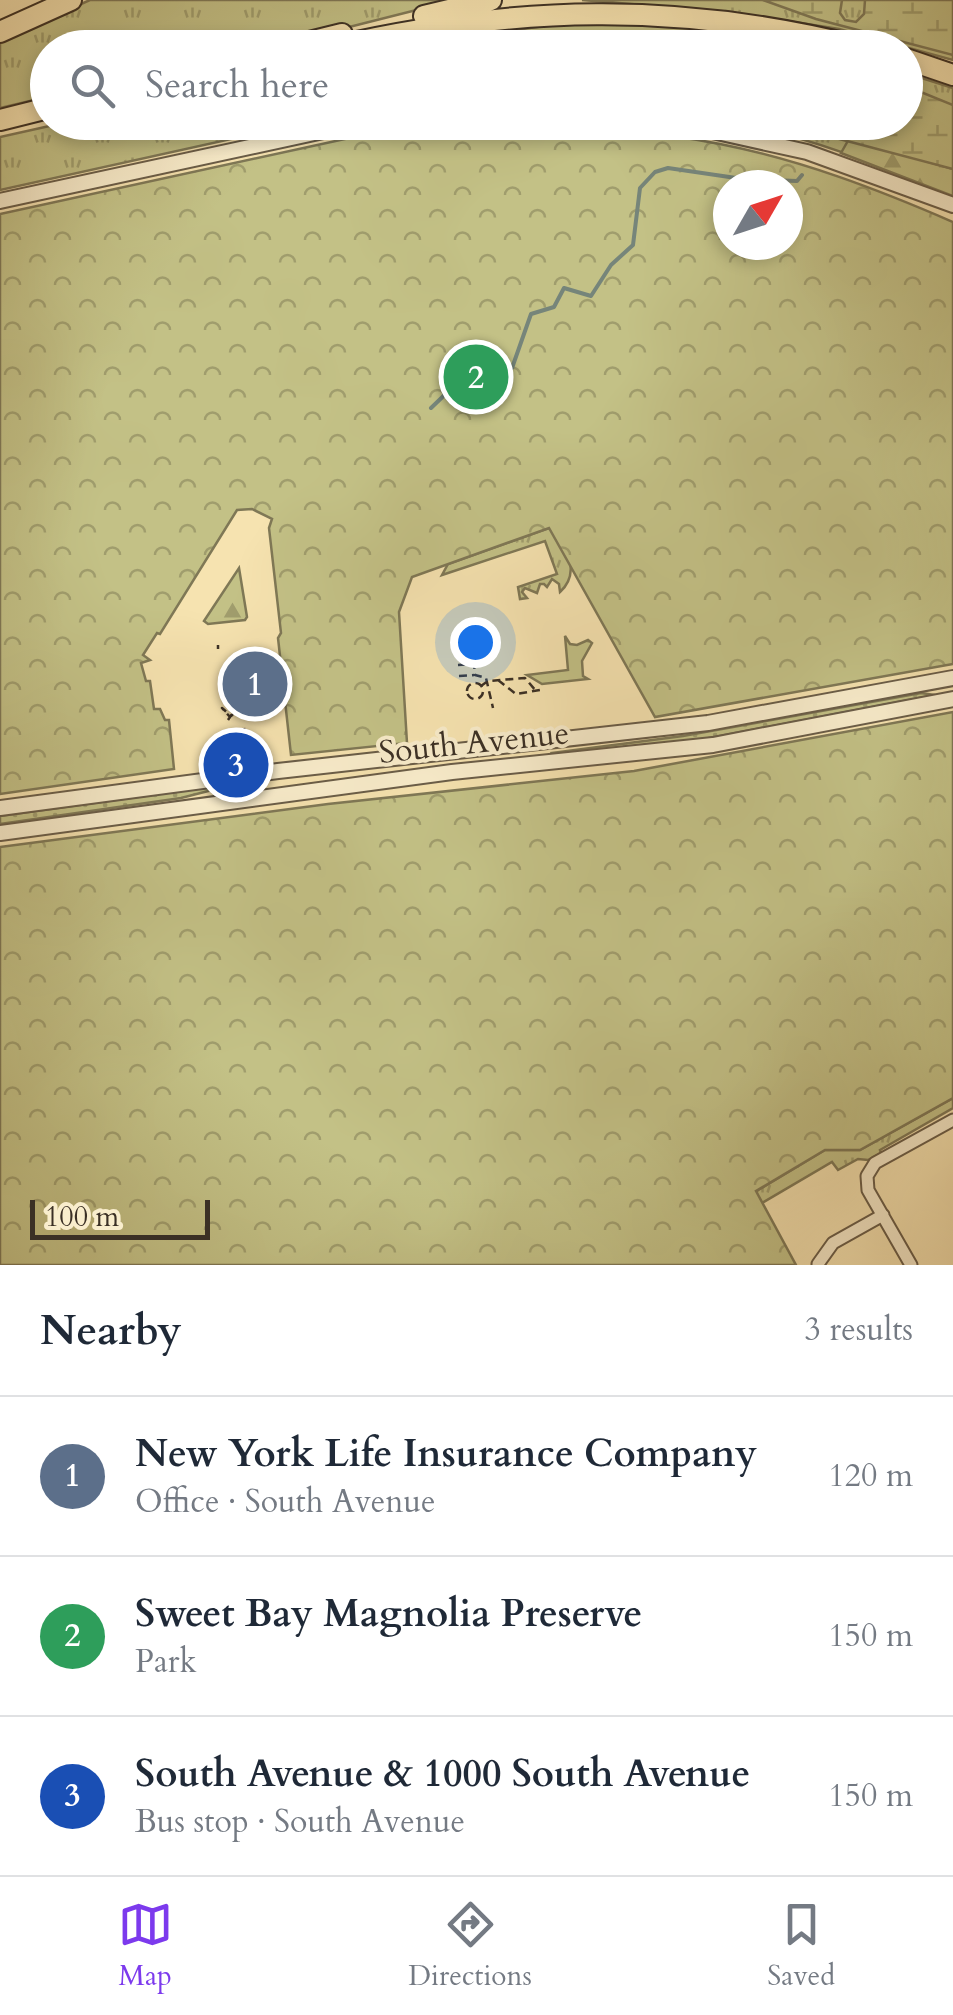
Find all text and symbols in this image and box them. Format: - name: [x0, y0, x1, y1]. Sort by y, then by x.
- search box: [30, 30, 923, 140]
- icon: search: [65, 58, 120, 113]
- text: Search here: [145, 59, 329, 111]
- north arrow: [713, 170, 803, 260]
- pin: 2: [444, 340, 508, 414]
- your location: [450, 617, 501, 668]
- pin: 1: [222, 646, 288, 722]
- street label: South Avenue: [377, 711, 571, 775]
- pin: 3: [204, 728, 268, 802]
- scale bar: [30, 1195, 210, 1240]
- text: 100 m: [45, 1198, 119, 1236]
- text: Nearby: [40, 1302, 182, 1359]
- text: 3 results: [805, 1308, 913, 1352]
- text: New York Life Insurance Company: [135, 1428, 757, 1480]
- text: 1: [64, 1454, 81, 1498]
- text: 120 m: [828, 1454, 913, 1498]
- text: Office · South Avenue: [135, 1480, 436, 1524]
- text: Sweet Bay Magnolia Preserve: [135, 1588, 642, 1640]
- text: 2: [64, 1614, 81, 1658]
- text: 150 m: [828, 1614, 913, 1658]
- text: Park: [135, 1640, 197, 1684]
- text: South Avenue & 1000 South Avenue: [135, 1748, 750, 1800]
- text: 3: [64, 1774, 81, 1818]
- text: 150 m: [828, 1774, 913, 1818]
- text: Bus stop · South Avenue: [135, 1800, 465, 1844]
- tab: Map: [118, 1897, 173, 1995]
- tab: Directions: [408, 1897, 532, 1995]
- tab: Saved: [767, 1897, 835, 1995]

